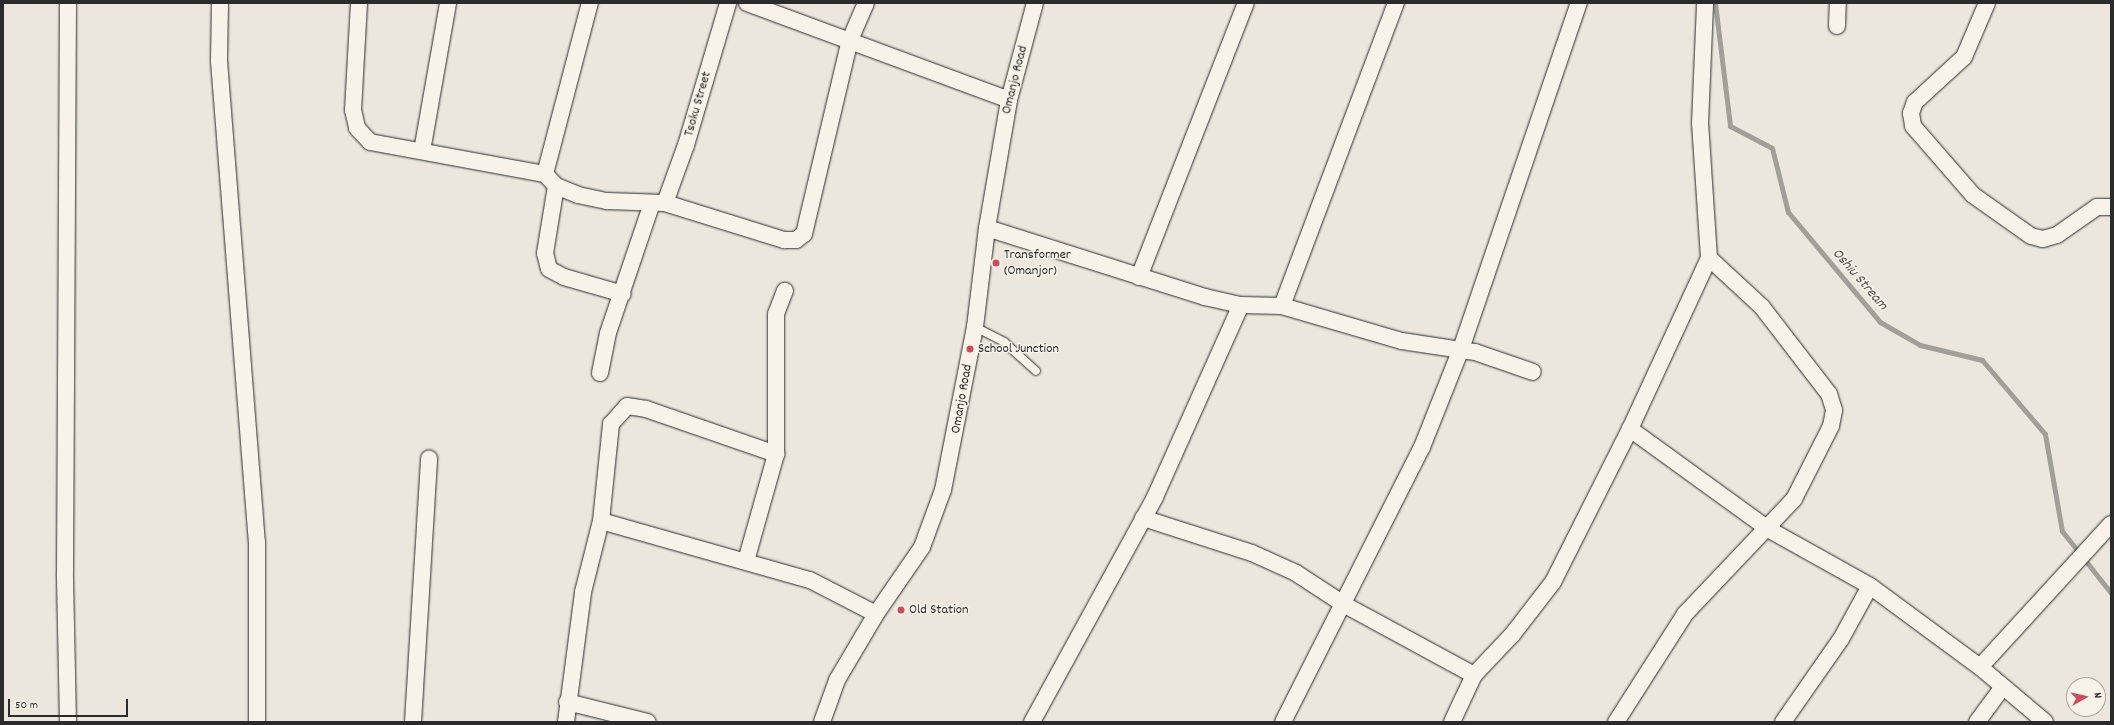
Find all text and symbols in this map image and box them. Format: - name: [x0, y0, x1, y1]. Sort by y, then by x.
- street label: Omanjo Road: [998, 44, 1032, 116]
- street label: Tsoku Street: [681, 70, 715, 138]
- water label: Oshiu Stream: [1827, 245, 1891, 315]
- place label: Transformer (Omanjor): [1004, 247, 1071, 280]
- marker: Transformer (Omanjor): [991, 258, 1001, 268]
- place label: School Junction: [978, 341, 1059, 357]
- marker: School Junction: [965, 344, 975, 354]
- street label: Omanjo Road: [948, 363, 976, 435]
- place label: Old Station: [909, 602, 968, 618]
- marker: Old Station: [896, 605, 906, 615]
- north arrow: [2066, 677, 2106, 717]
- scale bar: [10, 691, 130, 717]
- text: N: [2089, 692, 2105, 699]
- text: 50 m: [15, 697, 38, 714]

